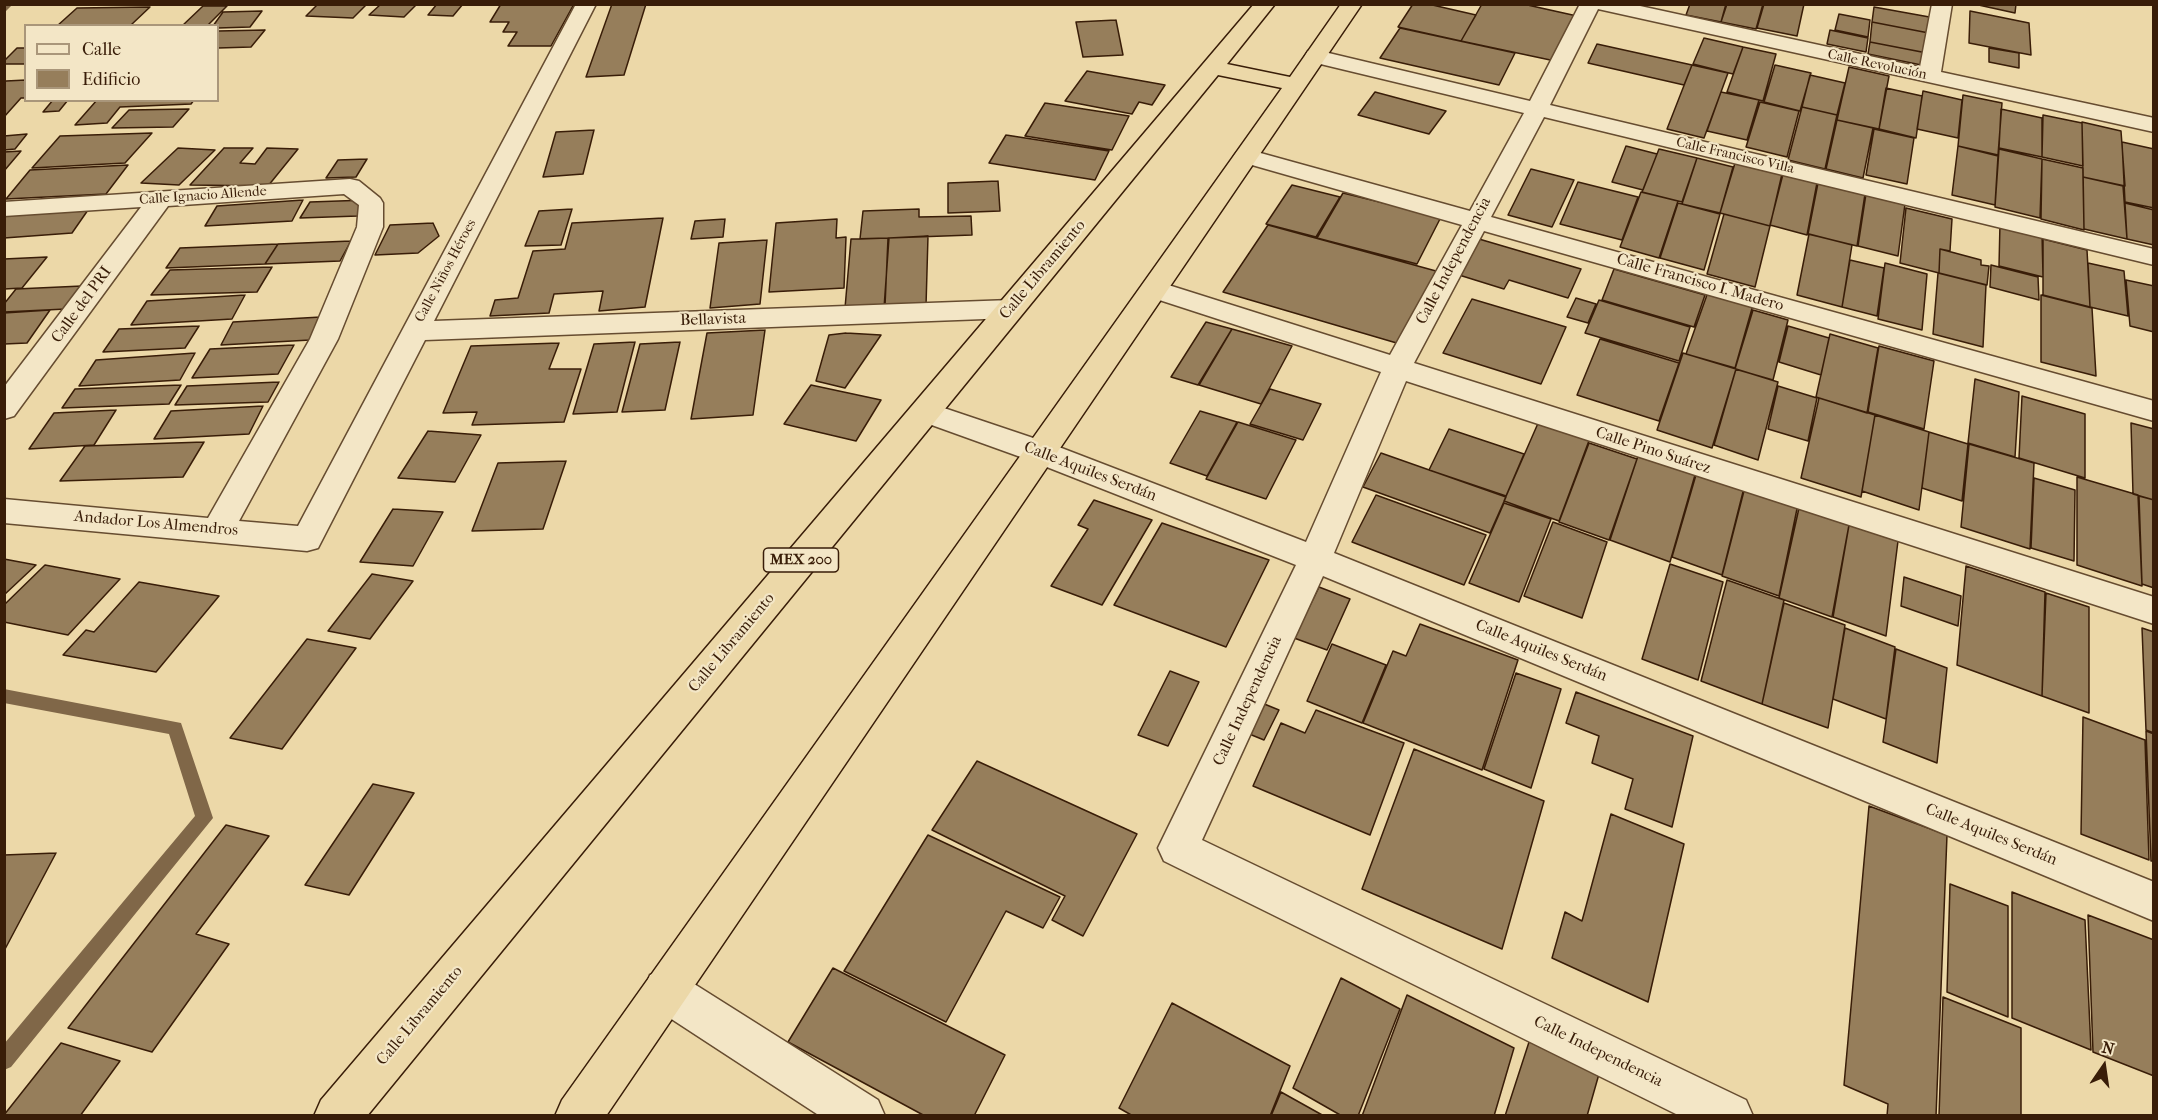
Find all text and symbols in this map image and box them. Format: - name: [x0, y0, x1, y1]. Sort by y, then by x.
- legend: [24, 24, 219, 102]
- text: Calle: [82, 39, 121, 60]
- street label: Calle Revolución: [1826, 46, 1928, 84]
- text: Edificio: [82, 69, 140, 90]
- street label: Calle Francisco Villa: [1674, 134, 1796, 178]
- street label: Calle Ignacio Allende: [139, 183, 267, 209]
- street label: Calle Independencia: [1412, 194, 1496, 328]
- street label: Calle Libramiento: [996, 216, 1090, 324]
- street label: Calle Niños Héroes: [412, 217, 480, 325]
- street label: Calle Francisco I. Madero: [1614, 250, 1786, 316]
- street label: Calle del PRI: [48, 263, 116, 347]
- street label: Bellavista: [680, 309, 746, 331]
- street label: Calle Pino Suárez: [1593, 423, 1713, 479]
- street label: Calle Aquiles Serdán: [1021, 438, 1159, 506]
- street label: Andador Los Almendros: [73, 507, 239, 541]
- road number: MEX 200: [764, 548, 838, 572]
- street label: Calle Libramiento: [685, 589, 779, 697]
- street label: Calle Aquiles Serdán: [1472, 616, 1610, 686]
- street label: Calle Independencia: [1209, 633, 1287, 769]
- street label: Calle Aquiles Serdán: [1922, 800, 2060, 870]
- street label: Calle Libramiento: [373, 962, 467, 1070]
- street label: Calle Independencia: [1530, 1012, 1666, 1092]
- north arrow: [2074, 1036, 2134, 1096]
- text: N: [2100, 1037, 2116, 1059]

